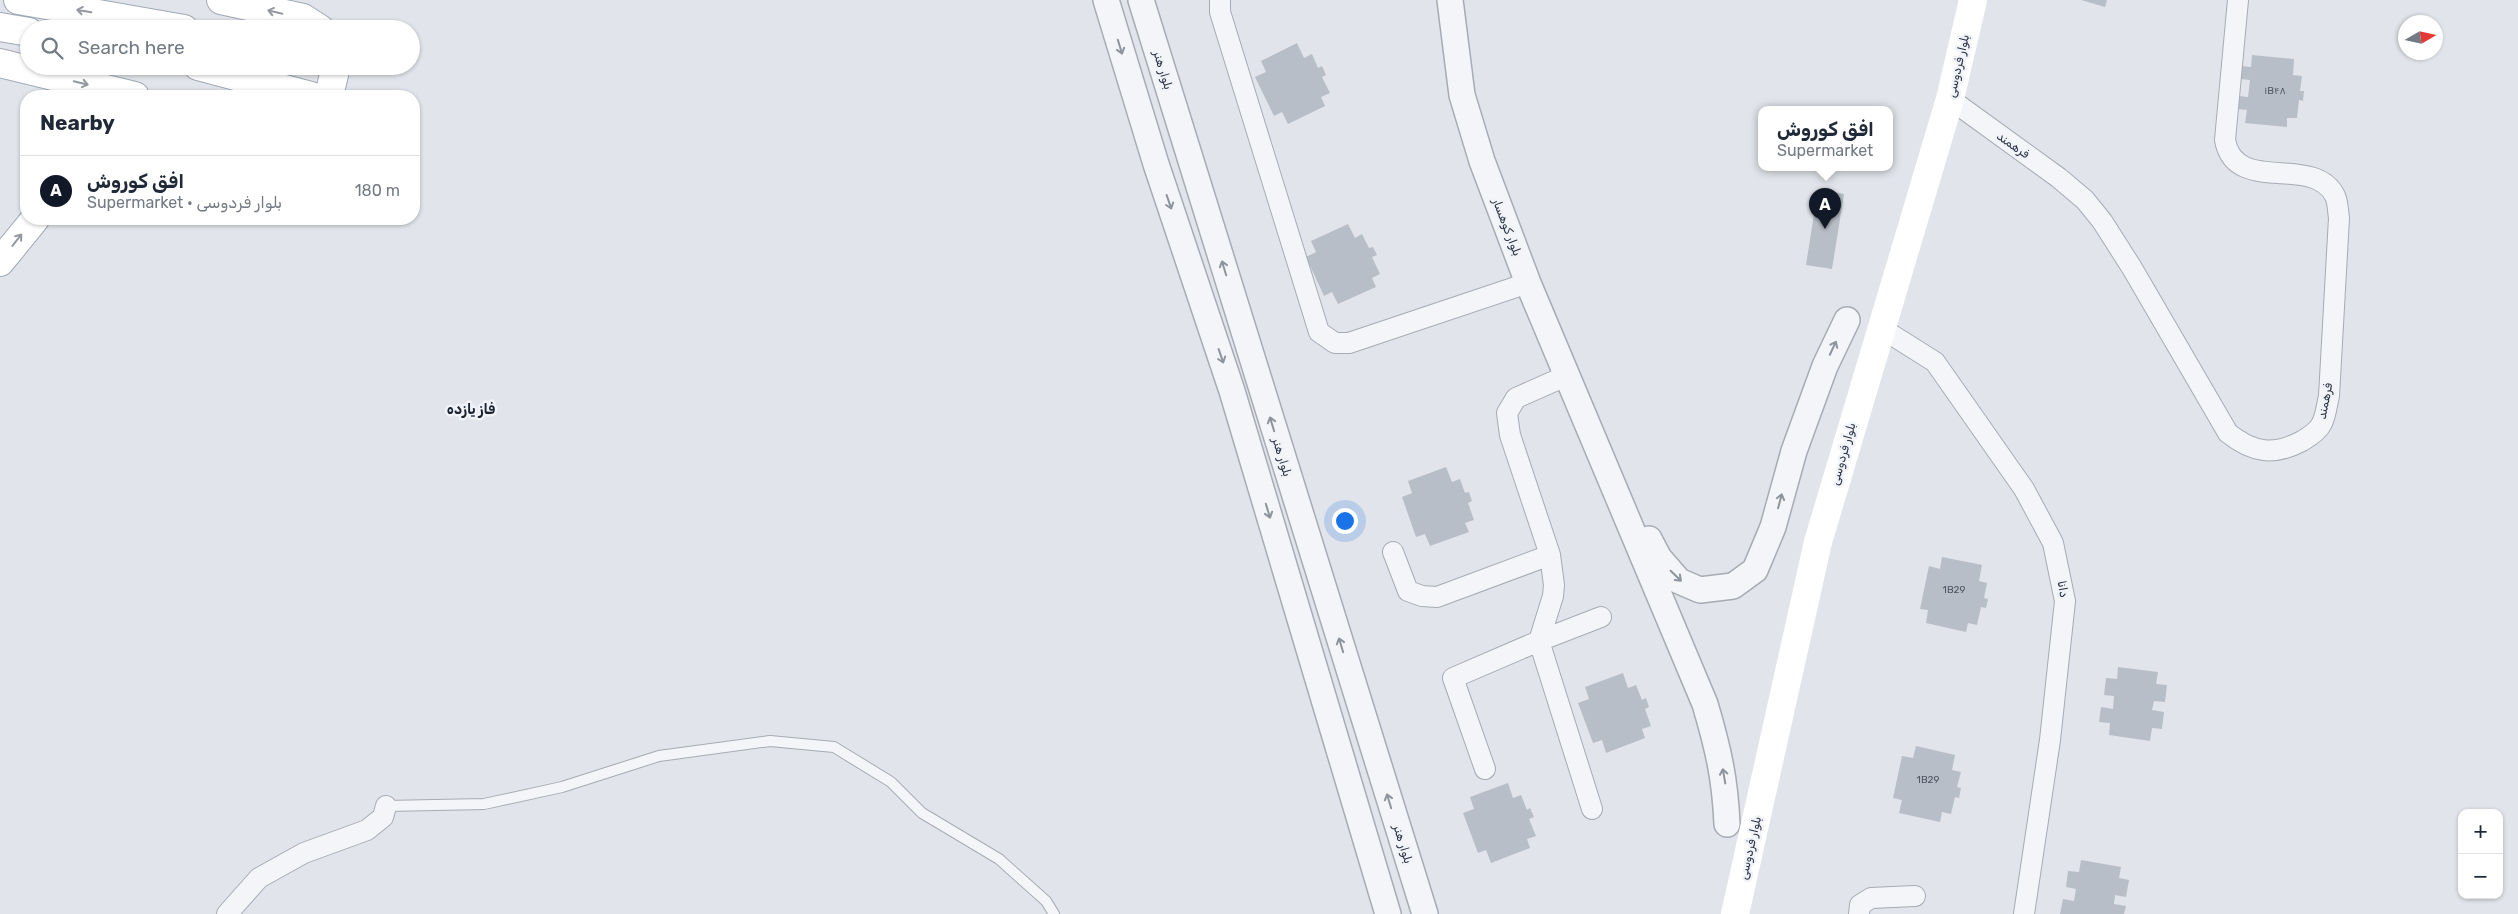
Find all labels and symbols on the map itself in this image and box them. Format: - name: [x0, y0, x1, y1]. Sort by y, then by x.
- one-way arrow: [77, 6, 93, 16]
- one-way arrow: [267, 7, 283, 16]
- north arrow: [2398, 15, 2443, 60]
- street label: بلوار فردوسی: [1944, 33, 1973, 99]
- one-way arrow: [1116, 38, 1126, 54]
- street label: بلوار هنر: [1149, 48, 1176, 92]
- one-way arrow: [73, 79, 89, 88]
- house number: ۱B۴۸: [2264, 85, 2286, 97]
- street label: فرهمند: [1993, 129, 2032, 162]
- pin: A: [1809, 188, 1841, 229]
- one-way arrow: [1165, 193, 1174, 209]
- street label: بلوار کوهسار: [1488, 195, 1524, 258]
- one-way arrow: [12, 233, 22, 247]
- one-way arrow: [1218, 261, 1228, 277]
- one-way arrow: [1829, 340, 1839, 355]
- one-way arrow: [1216, 347, 1226, 363]
- street label: فرهمند: [2315, 381, 2336, 421]
- district label: فاز یازده: [447, 401, 495, 418]
- one-way arrow: [1266, 416, 1276, 432]
- street label: بلوار فردوسی: [1827, 421, 1860, 487]
- street label: بلوار هنر: [1268, 435, 1295, 479]
- one-way arrow: [1776, 493, 1786, 509]
- one-way arrow: [1264, 503, 1274, 519]
- your location: [1332, 508, 1358, 534]
- one-way arrow: [1670, 570, 1682, 582]
- street label: دانا: [2055, 579, 2071, 599]
- house number: 1B29: [1943, 584, 1965, 596]
- one-way arrow: [1336, 638, 1345, 654]
- one-way arrow: [1718, 768, 1728, 784]
- house number: 1B29: [1917, 774, 1939, 786]
- one-way arrow: [1384, 793, 1394, 809]
- street label: بلوار فردوسی: [1736, 815, 1765, 881]
- street label: بلوار هنر: [1389, 822, 1416, 866]

